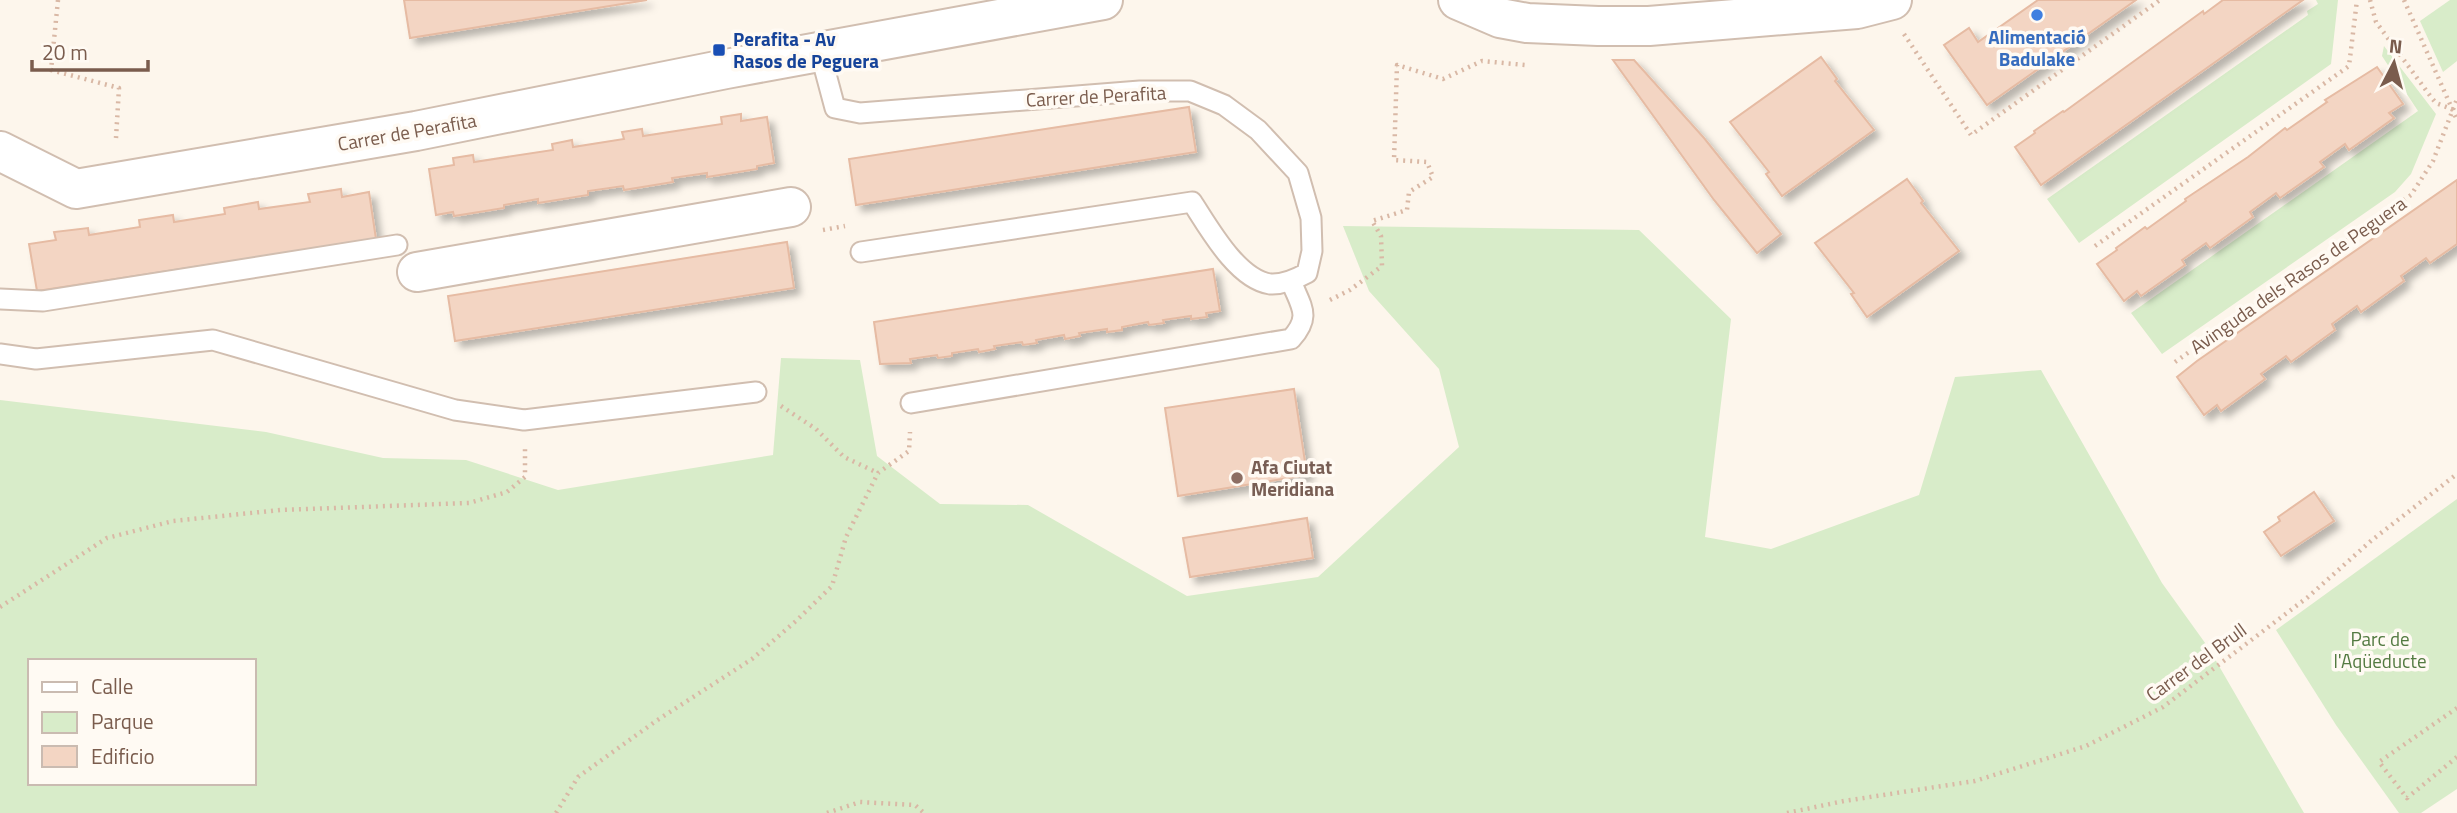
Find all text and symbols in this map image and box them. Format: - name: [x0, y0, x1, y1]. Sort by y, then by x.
- marker: Alimentació Badulake: [2029, 7, 2045, 23]
- place label: Alimentació Badulake: [1988, 22, 2086, 73]
- place label: Perafita - Av Rasos de Peguera: [733, 24, 879, 75]
- scale bar: [32, 28, 147, 72]
- north arrow: [2359, 28, 2429, 98]
- text: N: [2388, 30, 2404, 61]
- text: 20 m: [42, 36, 88, 68]
- marker: Perafita - Av Rasos de Peguera: [711, 42, 727, 58]
- street label: Carrer de Perafita: [1025, 77, 1167, 114]
- street label: Carrer de Perafita: [335, 105, 479, 158]
- street label: Avinguda dels Rasos de Peguera: [2184, 188, 2412, 361]
- place label: Afa Ciutat Meridiana: [1251, 452, 1334, 503]
- marker: Afa Ciutat Meridiana: [1229, 470, 1245, 486]
- street label: Carrer del Brull: [2139, 615, 2252, 708]
- park label: Parc de l'Aqüeducte: [2333, 624, 2427, 675]
- legend: [28, 659, 256, 785]
- text: Calle: [91, 670, 133, 702]
- text: Parque: [91, 705, 154, 737]
- text: Edificio: [91, 740, 155, 772]

